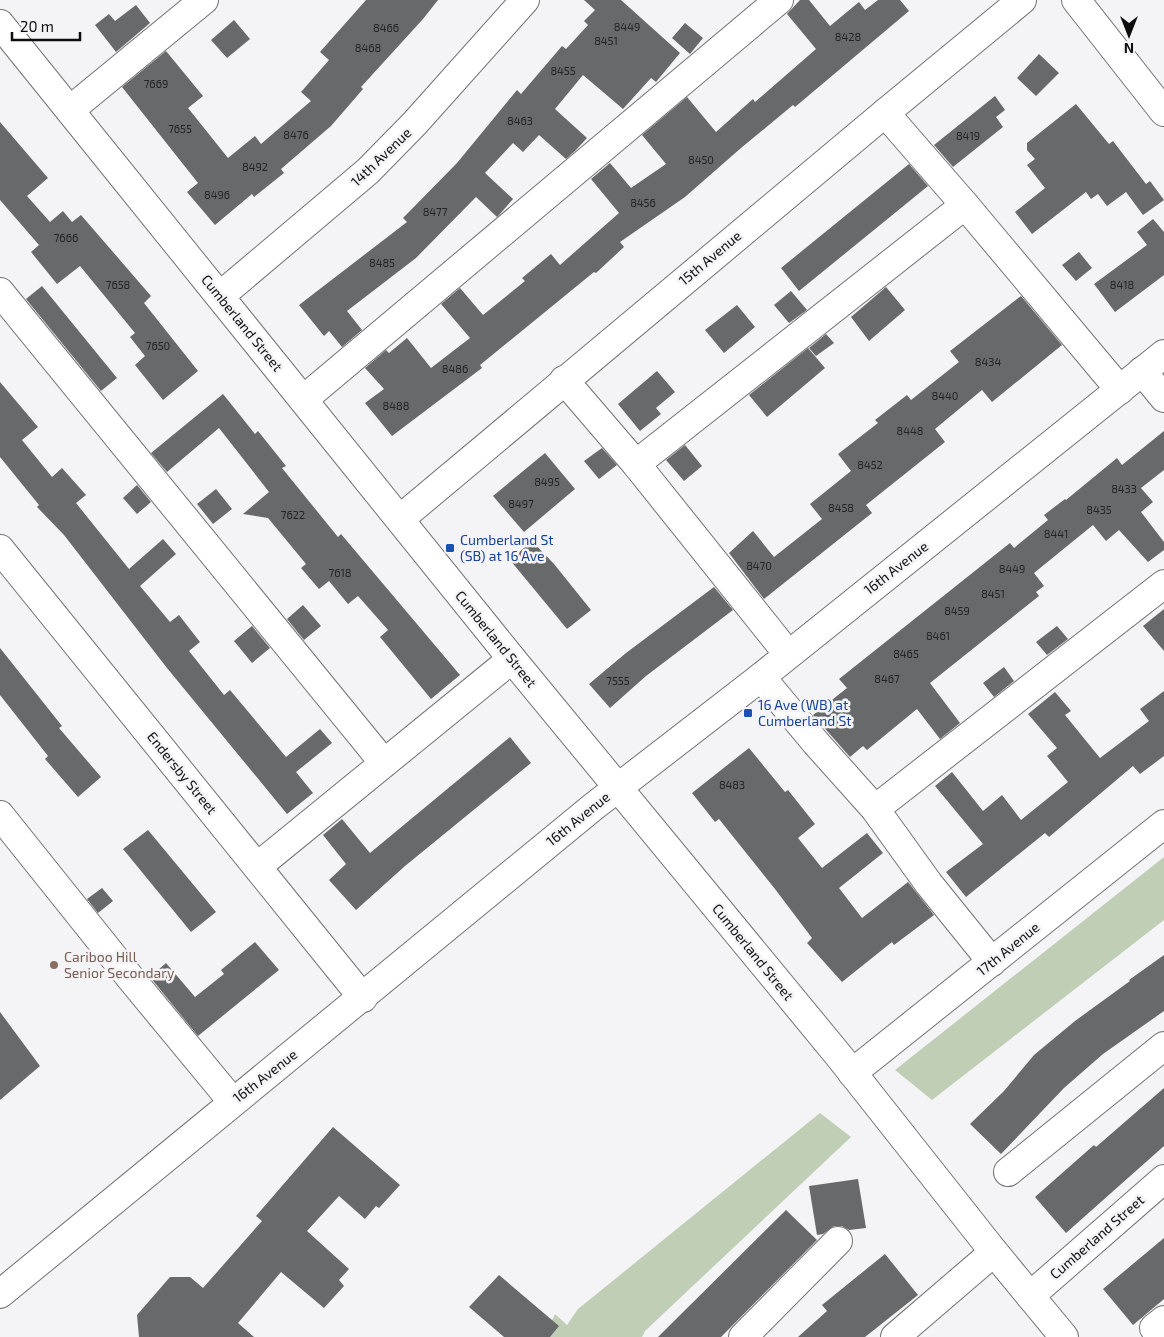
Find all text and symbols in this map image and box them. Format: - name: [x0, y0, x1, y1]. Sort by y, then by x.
- scale bar: [12, 10, 80, 42]
- north arrow: [1104, 10, 1154, 60]
- text: 20 m: [20, 17, 54, 35]
- house number: 8449: [614, 20, 640, 33]
- house number: 8466: [373, 21, 399, 34]
- house number: 8428: [835, 30, 861, 43]
- house number: 8451: [594, 34, 618, 47]
- text: N: [1124, 40, 1134, 57]
- house number: 8468: [355, 41, 381, 54]
- house number: 8455: [550, 64, 576, 77]
- house number: 7669: [144, 77, 168, 90]
- house number: 8463: [507, 114, 533, 127]
- house number: 7655: [168, 122, 192, 135]
- street label: 14th Avenue: [347, 124, 414, 190]
- house number: 8476: [283, 128, 309, 141]
- house number: 8419: [956, 129, 980, 142]
- house number: 8450: [688, 153, 714, 166]
- house number: 8492: [242, 160, 268, 173]
- house number: 8496: [204, 188, 230, 201]
- house number: 8456: [630, 196, 656, 209]
- house number: 8477: [423, 205, 448, 218]
- street label: 15th Avenue: [675, 227, 744, 289]
- house number: 7666: [54, 231, 78, 244]
- house number: 8485: [369, 256, 395, 269]
- street label: Cumberland Street: [198, 271, 287, 374]
- house number: 7658: [106, 278, 130, 291]
- house number: 8418: [1110, 278, 1134, 291]
- house number: 7650: [146, 339, 170, 352]
- house number: 8434: [975, 355, 1001, 368]
- house number: 8486: [442, 362, 468, 375]
- house number: 8440: [932, 389, 958, 402]
- house number: 8488: [383, 399, 409, 412]
- house number: 8448: [897, 424, 923, 437]
- house number: 8452: [857, 458, 883, 471]
- house number: 8495: [534, 475, 560, 488]
- house number: 8433: [1111, 482, 1137, 495]
- house number: 8497: [508, 497, 534, 510]
- house number: 8458: [828, 501, 854, 514]
- house number: 8435: [1086, 503, 1112, 516]
- house number: 7622: [281, 508, 305, 521]
- house number: 8441: [1044, 527, 1068, 540]
- place label: Cumberland St (SB) at 16 Ave: [460, 531, 554, 564]
- street label: 16th Avenue: [860, 537, 931, 598]
- marker: Cumberland St (SB) at 16 Ave: [444, 542, 456, 554]
- house number: 8470: [746, 559, 772, 572]
- house number: 8449: [999, 562, 1025, 575]
- house number: 7618: [329, 566, 351, 579]
- street label: Cumberland Street: [452, 587, 541, 690]
- house number: 8451: [981, 587, 1005, 600]
- house number: 8459: [944, 604, 970, 617]
- house number: 8461: [926, 629, 950, 642]
- house number: 8465: [893, 647, 919, 660]
- house number: 8467: [874, 672, 900, 685]
- house number: 7555: [606, 674, 630, 687]
- place label: 16 Ave (WB) at Cumberland St: [758, 696, 852, 729]
- marker: 16 Ave (WB) at Cumberland St: [742, 707, 754, 719]
- street label: Endersby Street: [144, 728, 221, 817]
- house number: 8483: [719, 778, 745, 791]
- street label: 16th Avenue: [543, 788, 613, 849]
- street label: Cumberland Street: [709, 900, 798, 1003]
- street label: 17th Avenue: [973, 918, 1043, 979]
- place label: Cariboo Hill Senior Secondary: [64, 948, 175, 981]
- marker: Cariboo Hill Senior Secondary: [48, 959, 60, 971]
- street label: 16th Avenue: [229, 1045, 300, 1106]
- street label: Cumberland Street: [1046, 1191, 1147, 1282]

